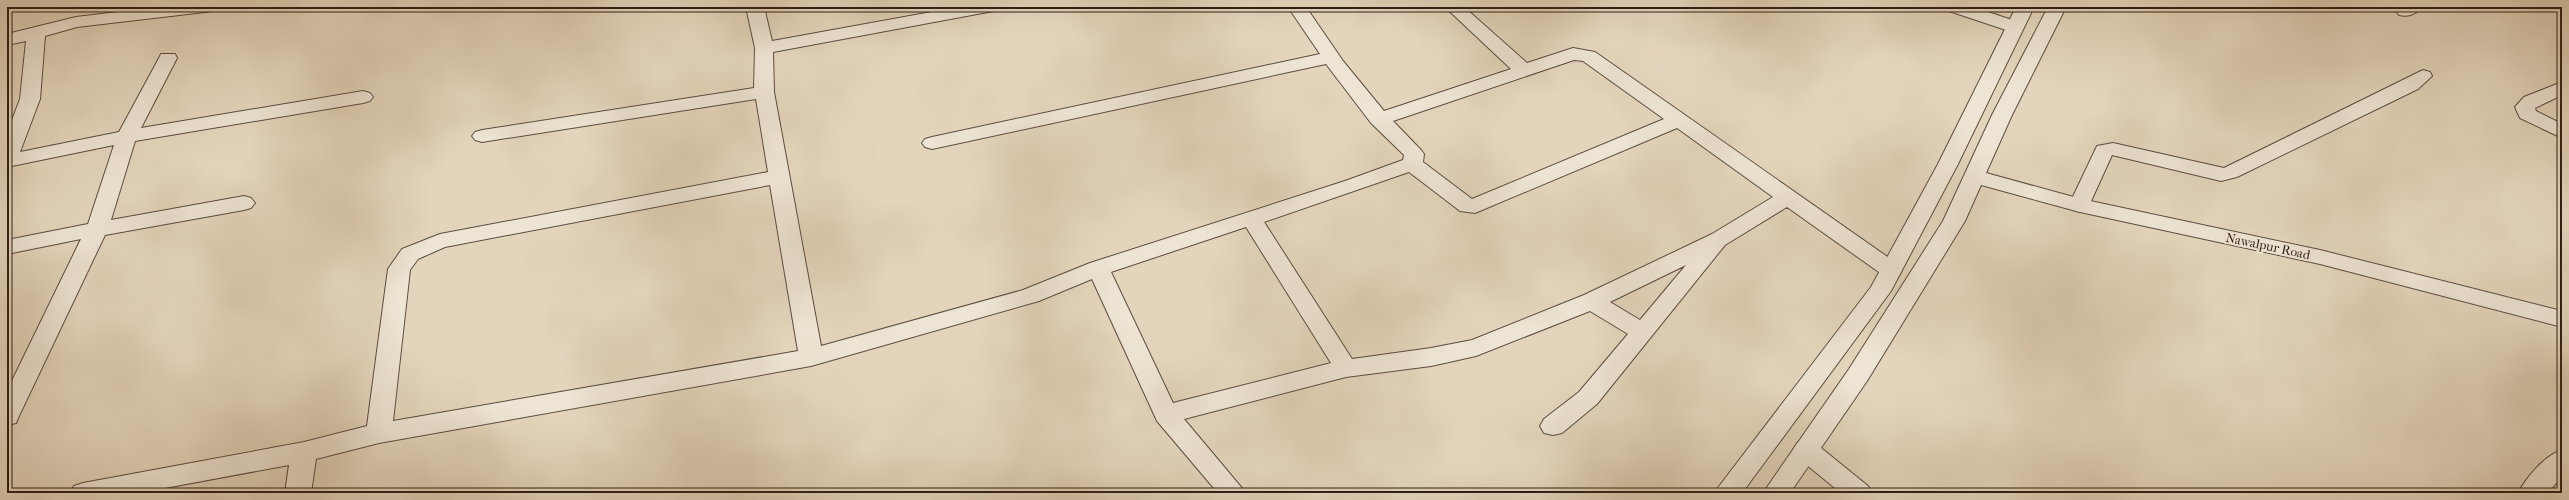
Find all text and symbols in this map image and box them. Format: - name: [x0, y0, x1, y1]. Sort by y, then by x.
- street label: Nawalpur Road: [2224, 230, 2313, 262]

